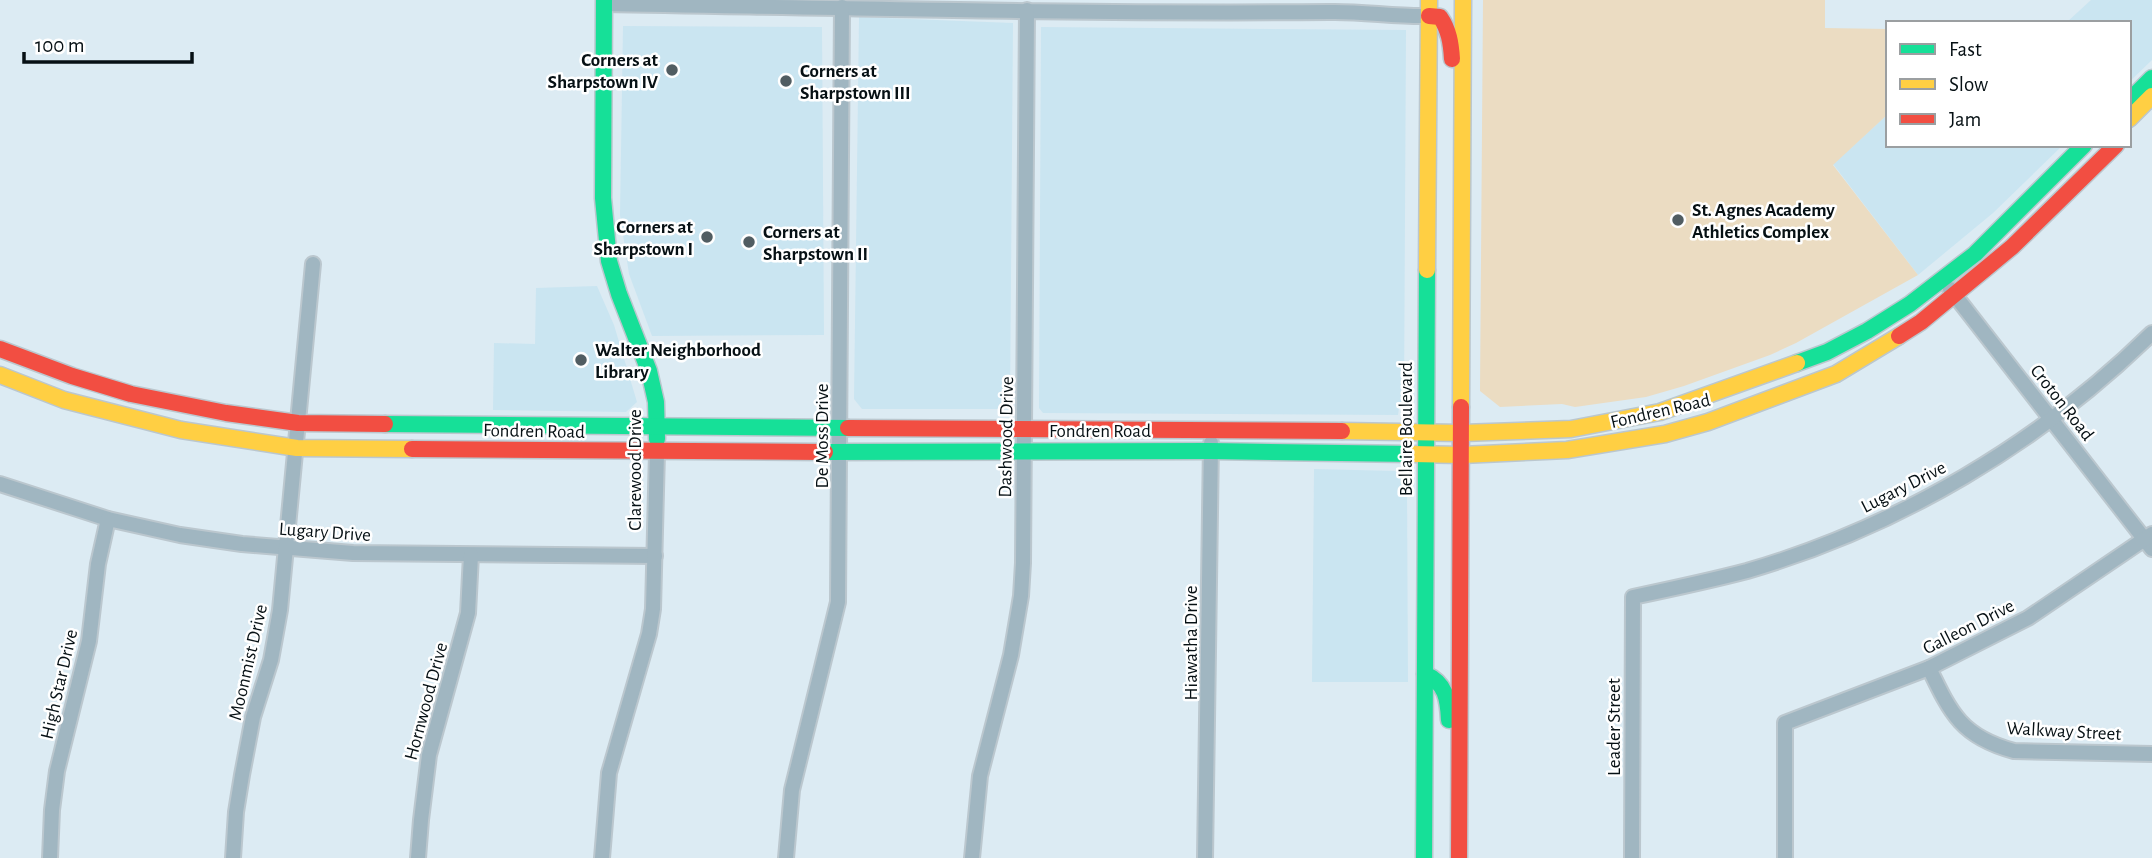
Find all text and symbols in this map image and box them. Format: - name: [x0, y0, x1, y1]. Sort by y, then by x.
- scale bar: [24, 21, 192, 65]
- legend: [1886, 21, 2131, 147]
- text: 100 m: [35, 35, 85, 56]
- text: Fast: [1949, 39, 1982, 60]
- place label: Corners at Sharpstown IV: [548, 51, 659, 92]
- marker: Corners at Sharpstown IV: [664, 62, 680, 78]
- place label: Corners at Sharpstown III: [800, 62, 911, 103]
- marker: Corners at Sharpstown III: [778, 73, 794, 89]
- text: Slow: [1949, 74, 1988, 95]
- text: Jam: [1949, 109, 1981, 130]
- place label: St. Agnes Academy Athletics Complex: [1692, 201, 1835, 242]
- marker: St. Agnes Academy Athletics Complex: [1670, 212, 1686, 228]
- place label: Corners at Sharpstown I: [594, 218, 694, 259]
- place label: Corners at Sharpstown II: [763, 223, 868, 264]
- marker: Corners at Sharpstown I: [699, 229, 715, 245]
- marker: Corners at Sharpstown II: [741, 234, 757, 250]
- place label: Walter Neighborhood Library: [595, 341, 761, 382]
- marker: Walter Neighborhood Library: [573, 352, 589, 368]
- street label: Croton Road: [2026, 361, 2097, 445]
- street label: Bellaire Boulevard: [1397, 362, 1416, 496]
- street label: Dashwood Drive: [996, 376, 1017, 498]
- street label: De Moss Drive: [813, 384, 832, 488]
- street label: Fondren Road: [1609, 391, 1712, 432]
- street label: Clarewood Drive: [626, 409, 645, 531]
- street label: Fondren Road: [483, 421, 585, 442]
- street label: Fondren Road: [1049, 422, 1151, 441]
- street label: Lugary Drive: [1858, 458, 1949, 517]
- street label: Lugary Drive: [278, 520, 372, 545]
- street label: Hiawatha Drive: [1182, 586, 1201, 700]
- street label: Galleon Drive: [1920, 596, 2017, 658]
- street label: Moonmist Drive: [226, 603, 271, 722]
- street label: High Star Drive: [38, 627, 81, 741]
- street label: Hornwood Drive: [402, 640, 451, 762]
- street label: Leader Street: [1605, 678, 1624, 776]
- street label: Walkway Street: [2006, 719, 2122, 744]

